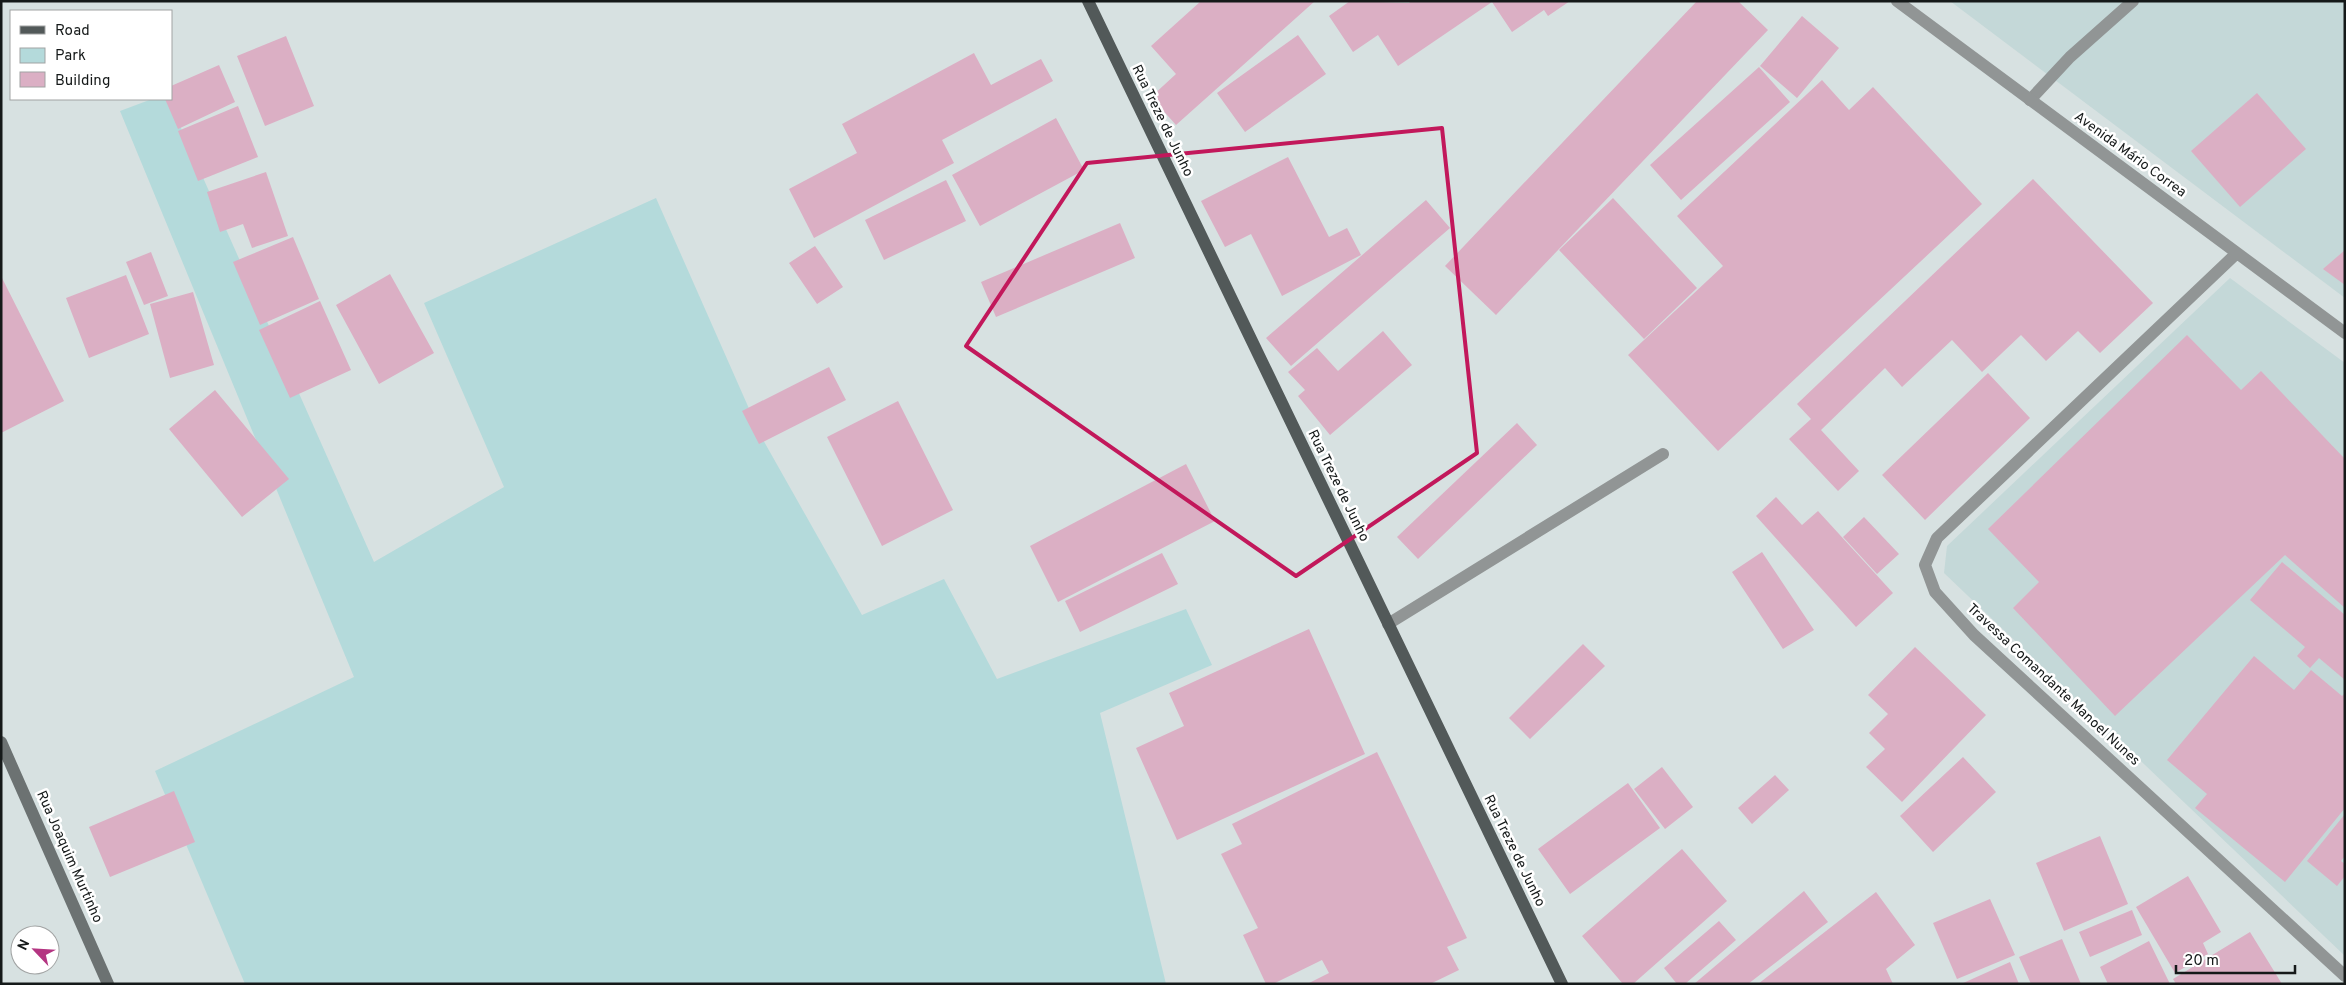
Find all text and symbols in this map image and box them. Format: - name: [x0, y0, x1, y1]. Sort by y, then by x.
- legend: [10, 10, 172, 100]
- text: Road: [55, 22, 90, 41]
- text: Park: [55, 47, 86, 66]
- street label: Rua Treze de Junho: [1128, 62, 1197, 180]
- text: Building: [55, 72, 110, 91]
- street label: Avenida Mário Correa: [2071, 109, 2189, 201]
- street label: Rua Treze de Junho: [1304, 427, 1373, 545]
- street label: Travessa Comandante Manoel Nunes: [1963, 600, 2143, 770]
- street label: Rua Joaquim Murtinho: [32, 788, 106, 926]
- street label: Rua Treze de Junho: [1480, 792, 1549, 910]
- north arrow: [10, 925, 60, 975]
- text: N: [15, 937, 34, 953]
- scale bar: [2176, 942, 2295, 974]
- text: 20 m: [2184, 952, 2219, 971]

